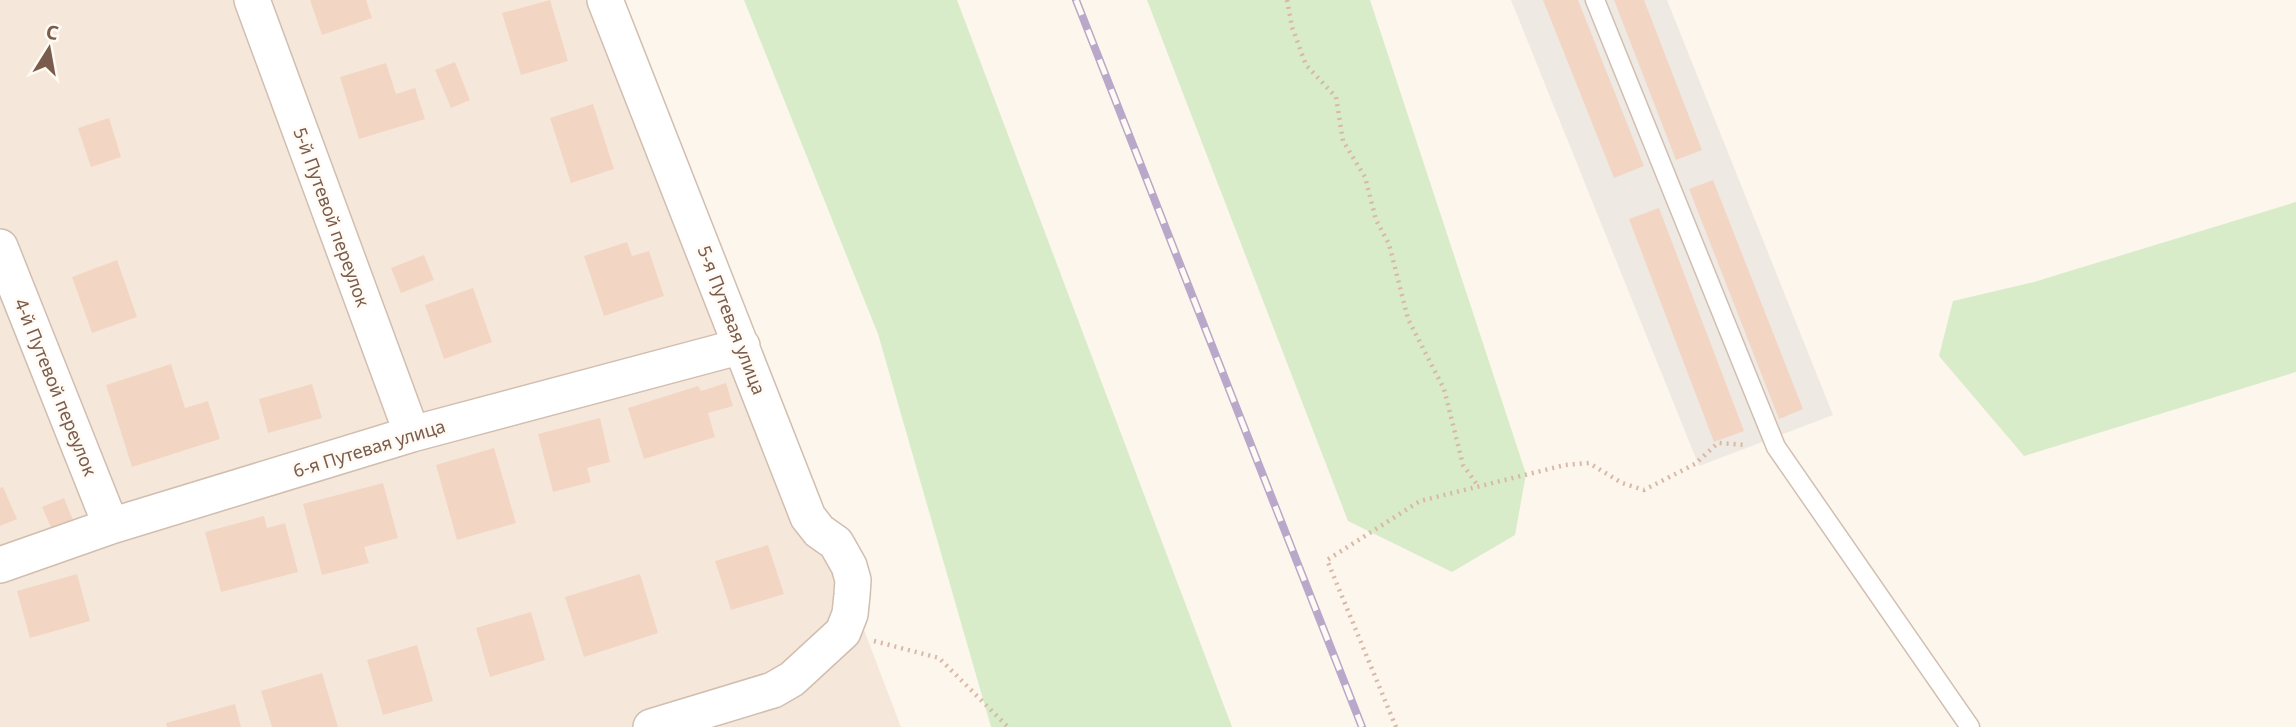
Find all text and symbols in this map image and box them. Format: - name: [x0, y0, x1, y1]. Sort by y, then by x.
- north arrow: [14, 14, 84, 84]
- text: С: [44, 18, 61, 46]
- street label: 5-й Путевой переулок: [288, 124, 376, 310]
- street label: 5-я Путевая улица: [693, 242, 771, 398]
- street label: 4-й Путевой переулок: [9, 295, 103, 480]
- street label: 6-я Путевая улица: [290, 413, 448, 483]

